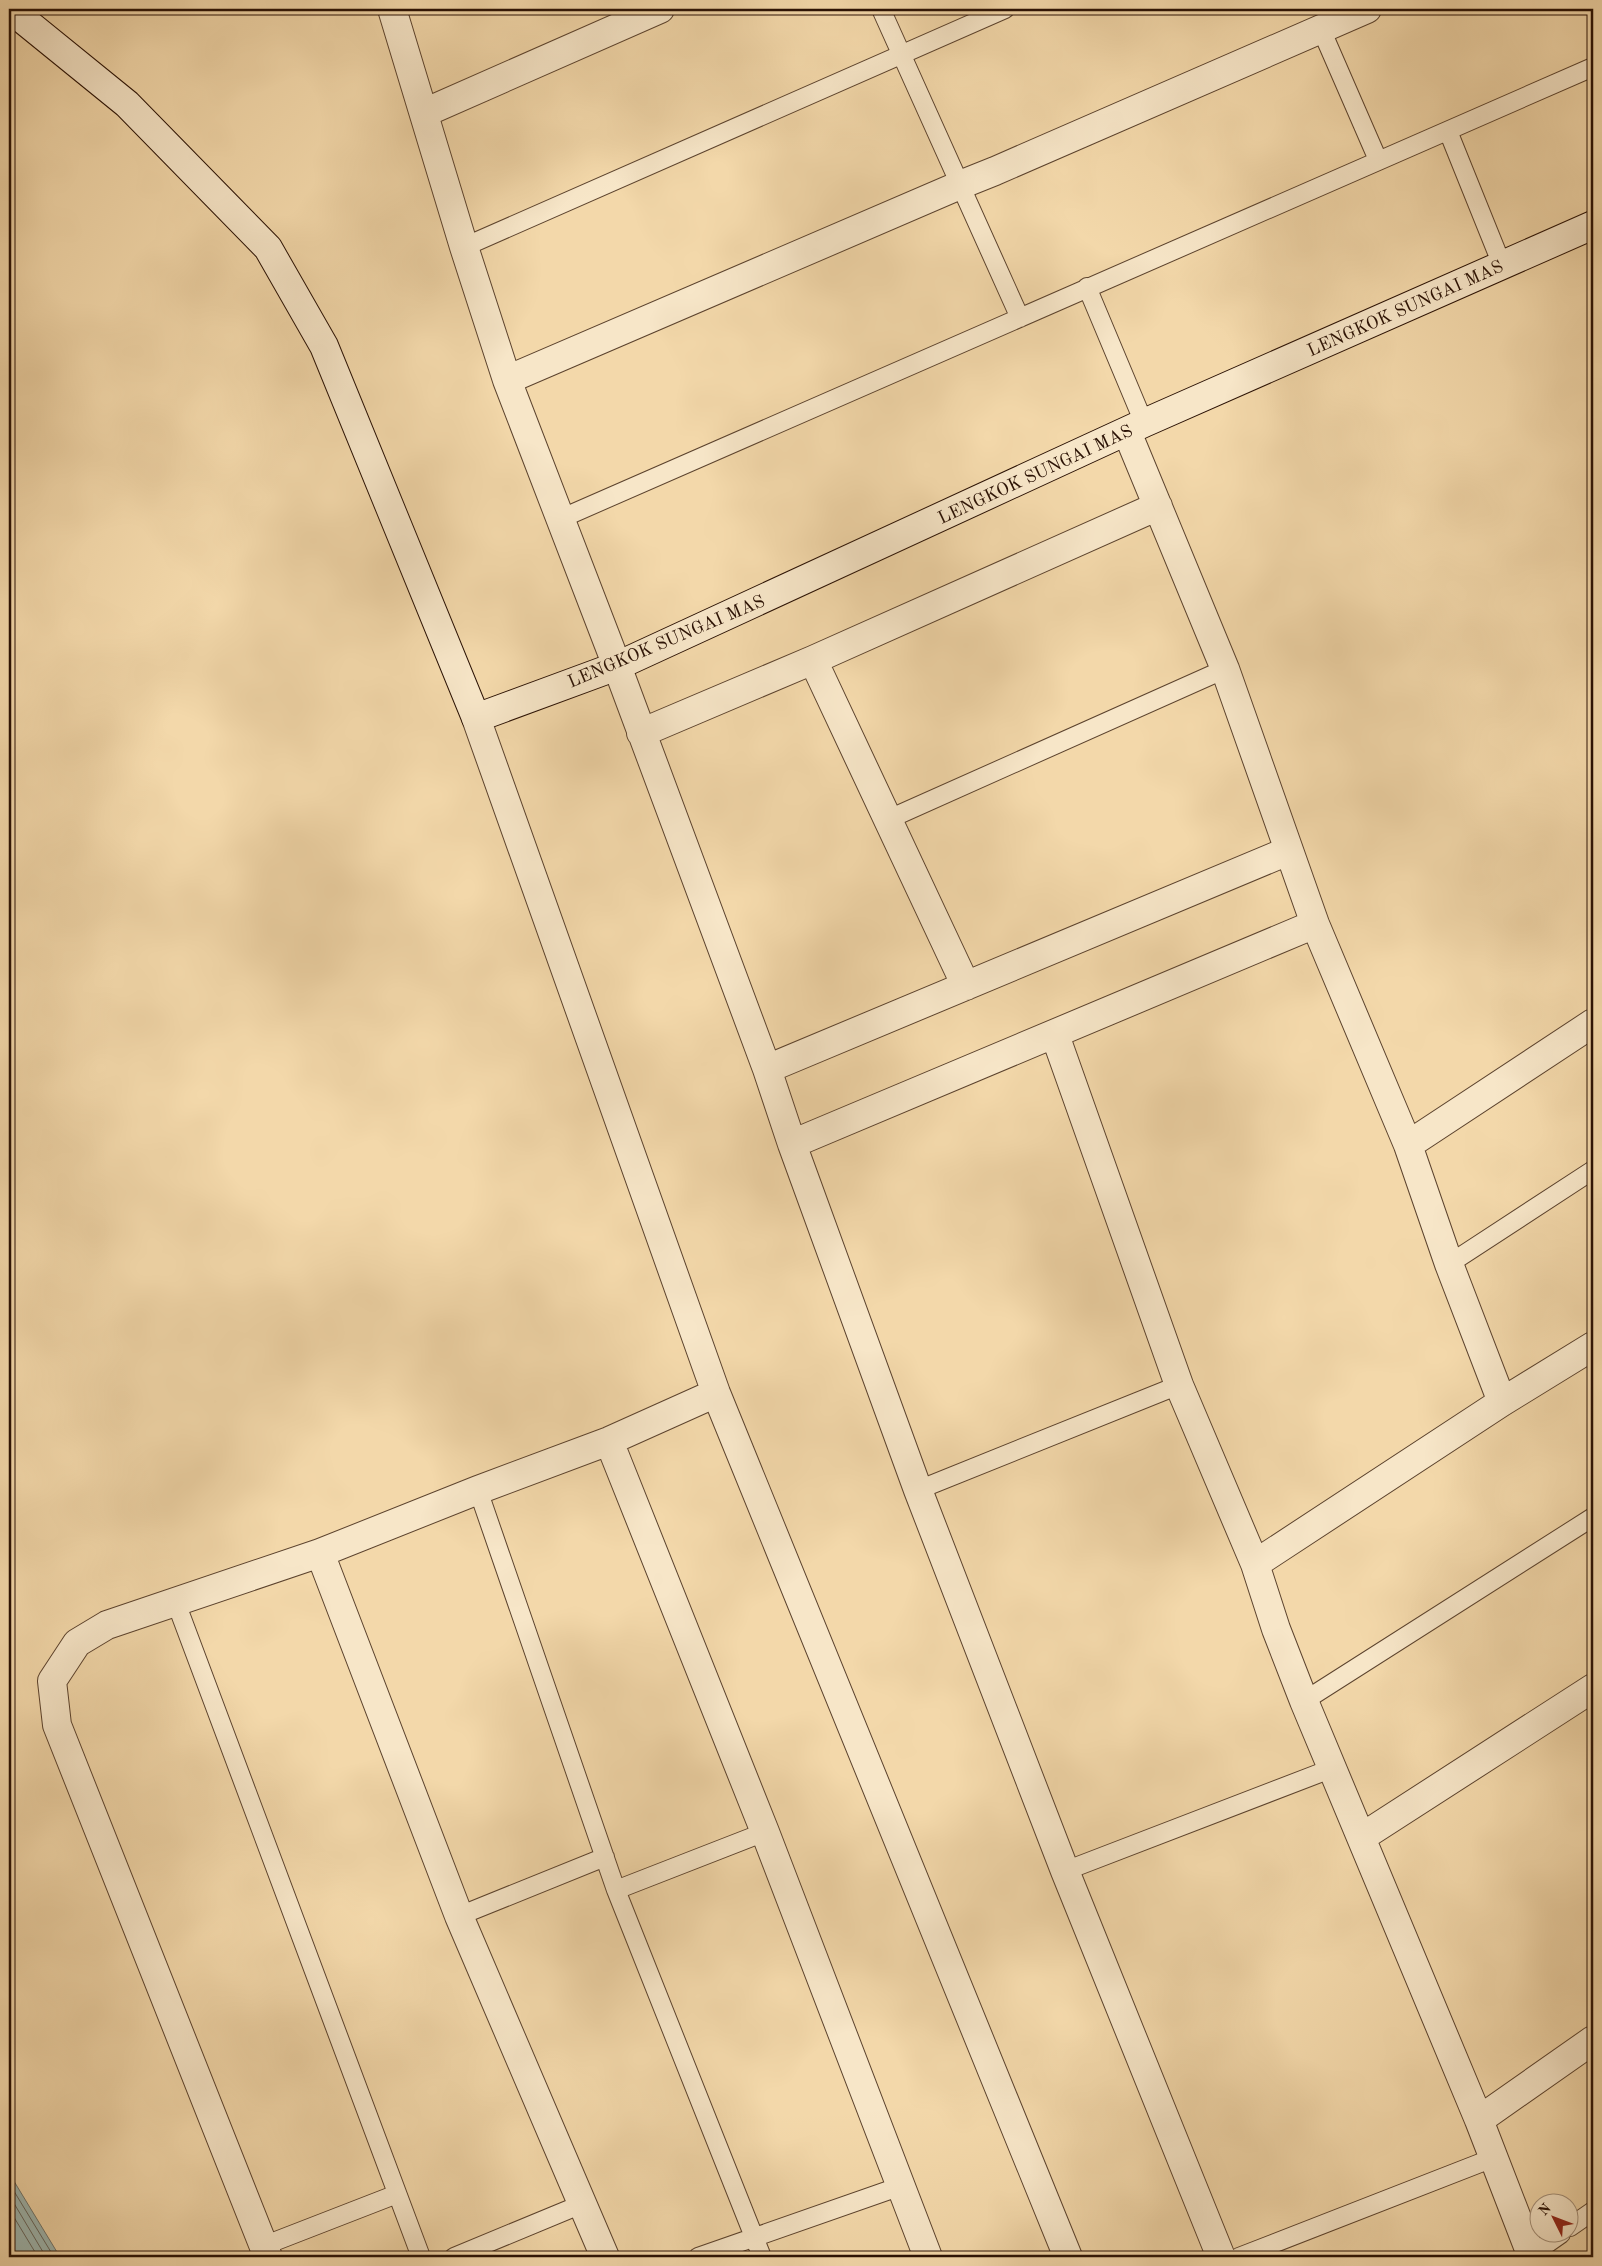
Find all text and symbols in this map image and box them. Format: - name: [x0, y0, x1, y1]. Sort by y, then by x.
- street label: LENGKOK SUNGAI MAS: [1305, 258, 1506, 360]
- street label: LENGKOK SUNGAI MAS: [935, 422, 1135, 528]
- street label: LENGKOK SUNGAI MAS: [565, 592, 768, 692]
- north arrow: [1530, 2194, 1580, 2244]
- text: N: [1536, 2201, 1554, 2219]

